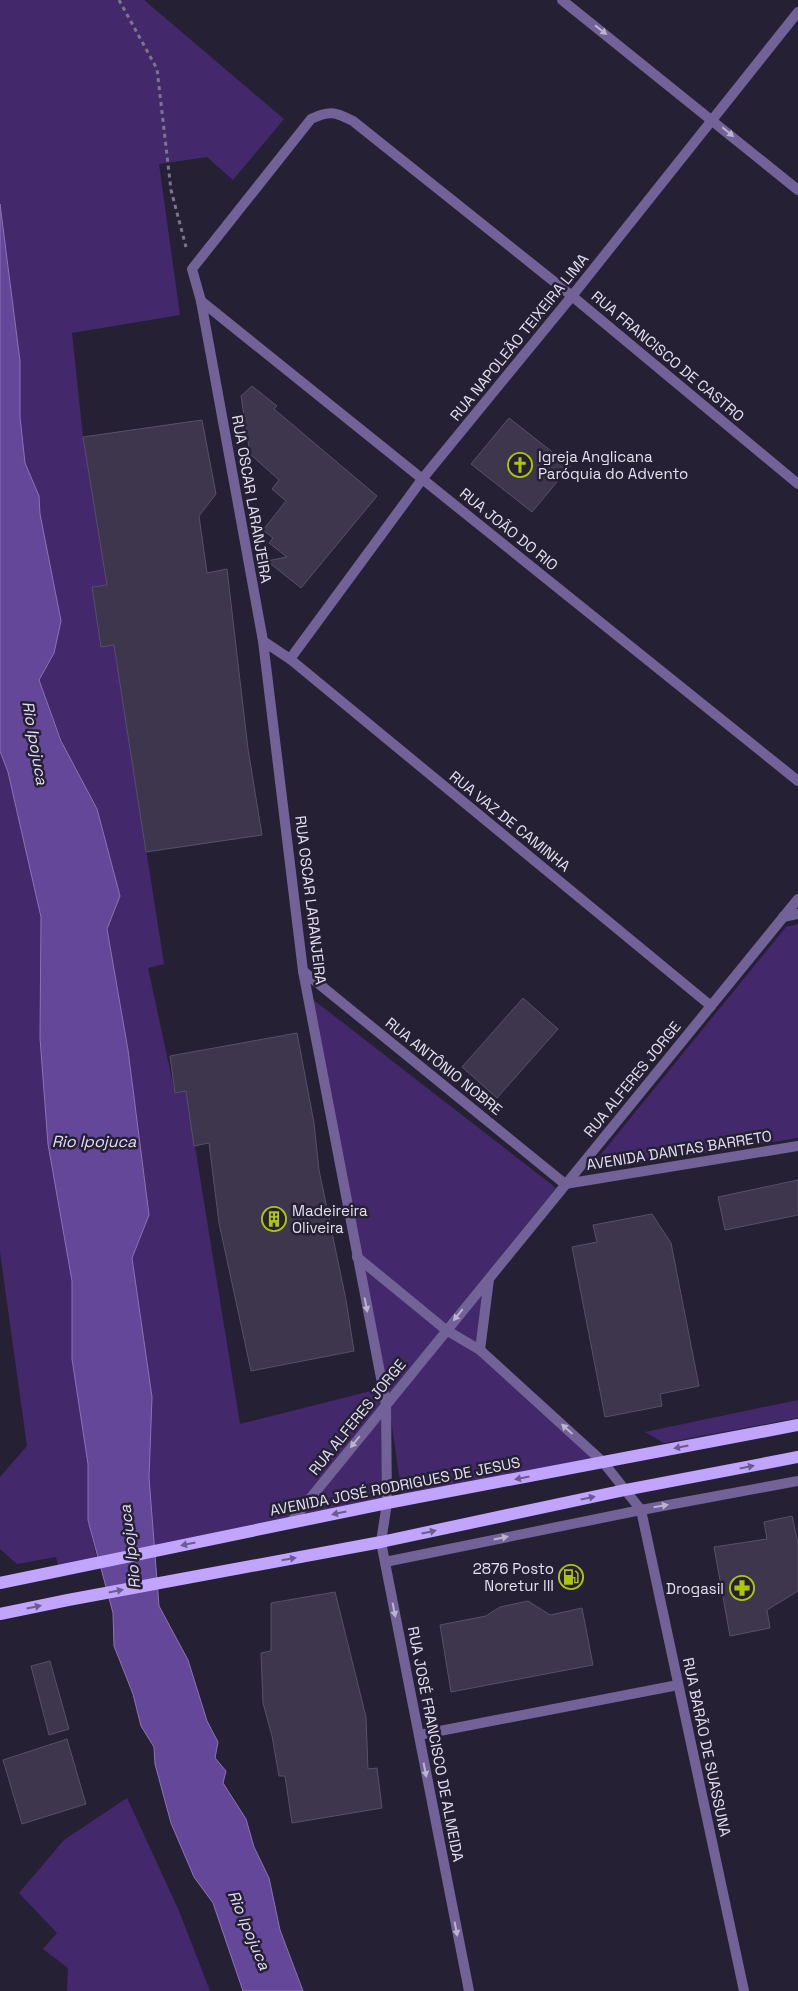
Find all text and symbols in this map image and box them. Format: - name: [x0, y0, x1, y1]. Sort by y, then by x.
- one-way arrow: [594, 25, 607, 36]
- one-way arrow: [721, 126, 734, 137]
- street label: RUA NAPOLEÃO TEIXEIRA LIMA: [446, 249, 593, 424]
- street label: RUA FRANCISCO DE CASTRO: [588, 287, 748, 425]
- street label: RUA OSCAR LARANJEIRA: [228, 413, 276, 585]
- place label: Igreja Anglicana Paróquia do Advento: [538, 447, 688, 483]
- church icon: Igreja Anglicana Paróquia do Advento: [507, 452, 533, 478]
- street label: RUA JOÃO DO RIO: [456, 483, 562, 575]
- water label: Rio Ipojuca: [17, 700, 53, 787]
- street label: RUA VAZ DE CAMINHA: [446, 767, 575, 876]
- street label: RUA OSCAR LARANJEIRA: [291, 814, 331, 986]
- street label: RUA ANTÔNIO NOBRE: [382, 1013, 506, 1119]
- street label: RUA ALFERES JORGE: [579, 1017, 685, 1141]
- street label: AVENIDA DANTAS BARRETO: [585, 1126, 773, 1174]
- water label: Rio Ipojuca: [52, 1131, 137, 1152]
- place label: Madeireira Oliveira: [292, 1201, 368, 1237]
- building icon: Madeireira Oliveira: [261, 1206, 287, 1232]
- one-way arrow: [362, 1297, 370, 1312]
- one-way arrow: [452, 1309, 463, 1322]
- street label: RUA ALFERES JORGE: [304, 1355, 410, 1479]
- one-way arrow: [561, 1424, 574, 1435]
- one-way arrow: [350, 1436, 361, 1449]
- one-way arrow: [673, 1444, 689, 1452]
- street label: AVENIDA JOSÉ RODRIGUES DE JESUS: [268, 1452, 522, 1520]
- one-way arrow: [740, 1462, 756, 1470]
- one-way arrow: [513, 1474, 529, 1482]
- one-way arrow: [580, 1494, 595, 1502]
- one-way arrow: [653, 1502, 669, 1510]
- water label: Rio Ipojuca: [114, 1503, 146, 1590]
- one-way arrow: [331, 1509, 347, 1517]
- one-way arrow: [421, 1528, 437, 1536]
- one-way arrow: [494, 1534, 510, 1542]
- one-way arrow: [181, 1540, 196, 1548]
- one-way arrow: [281, 1554, 297, 1562]
- place label: 2876 Posto Noretur III: [473, 1559, 554, 1595]
- fuel station icon: 2876 Posto Noretur III: [558, 1564, 584, 1590]
- pharmacy icon: Drogasil: [729, 1575, 755, 1601]
- place label: Drogasil: [666, 1579, 724, 1598]
- one-way arrow: [108, 1586, 124, 1594]
- one-way arrow: [26, 1603, 41, 1611]
- one-way arrow: [391, 1603, 399, 1619]
- street label: RUA JOSÉ FRANCISCO DE ALMEIDA: [404, 1625, 468, 1864]
- street label: RUA BARÃO DE SUASSUNA: [679, 1656, 735, 1839]
- one-way arrow: [422, 1762, 430, 1778]
- water label: Rio Ipojuca: [223, 1887, 276, 1974]
- one-way arrow: [453, 1922, 461, 1938]

